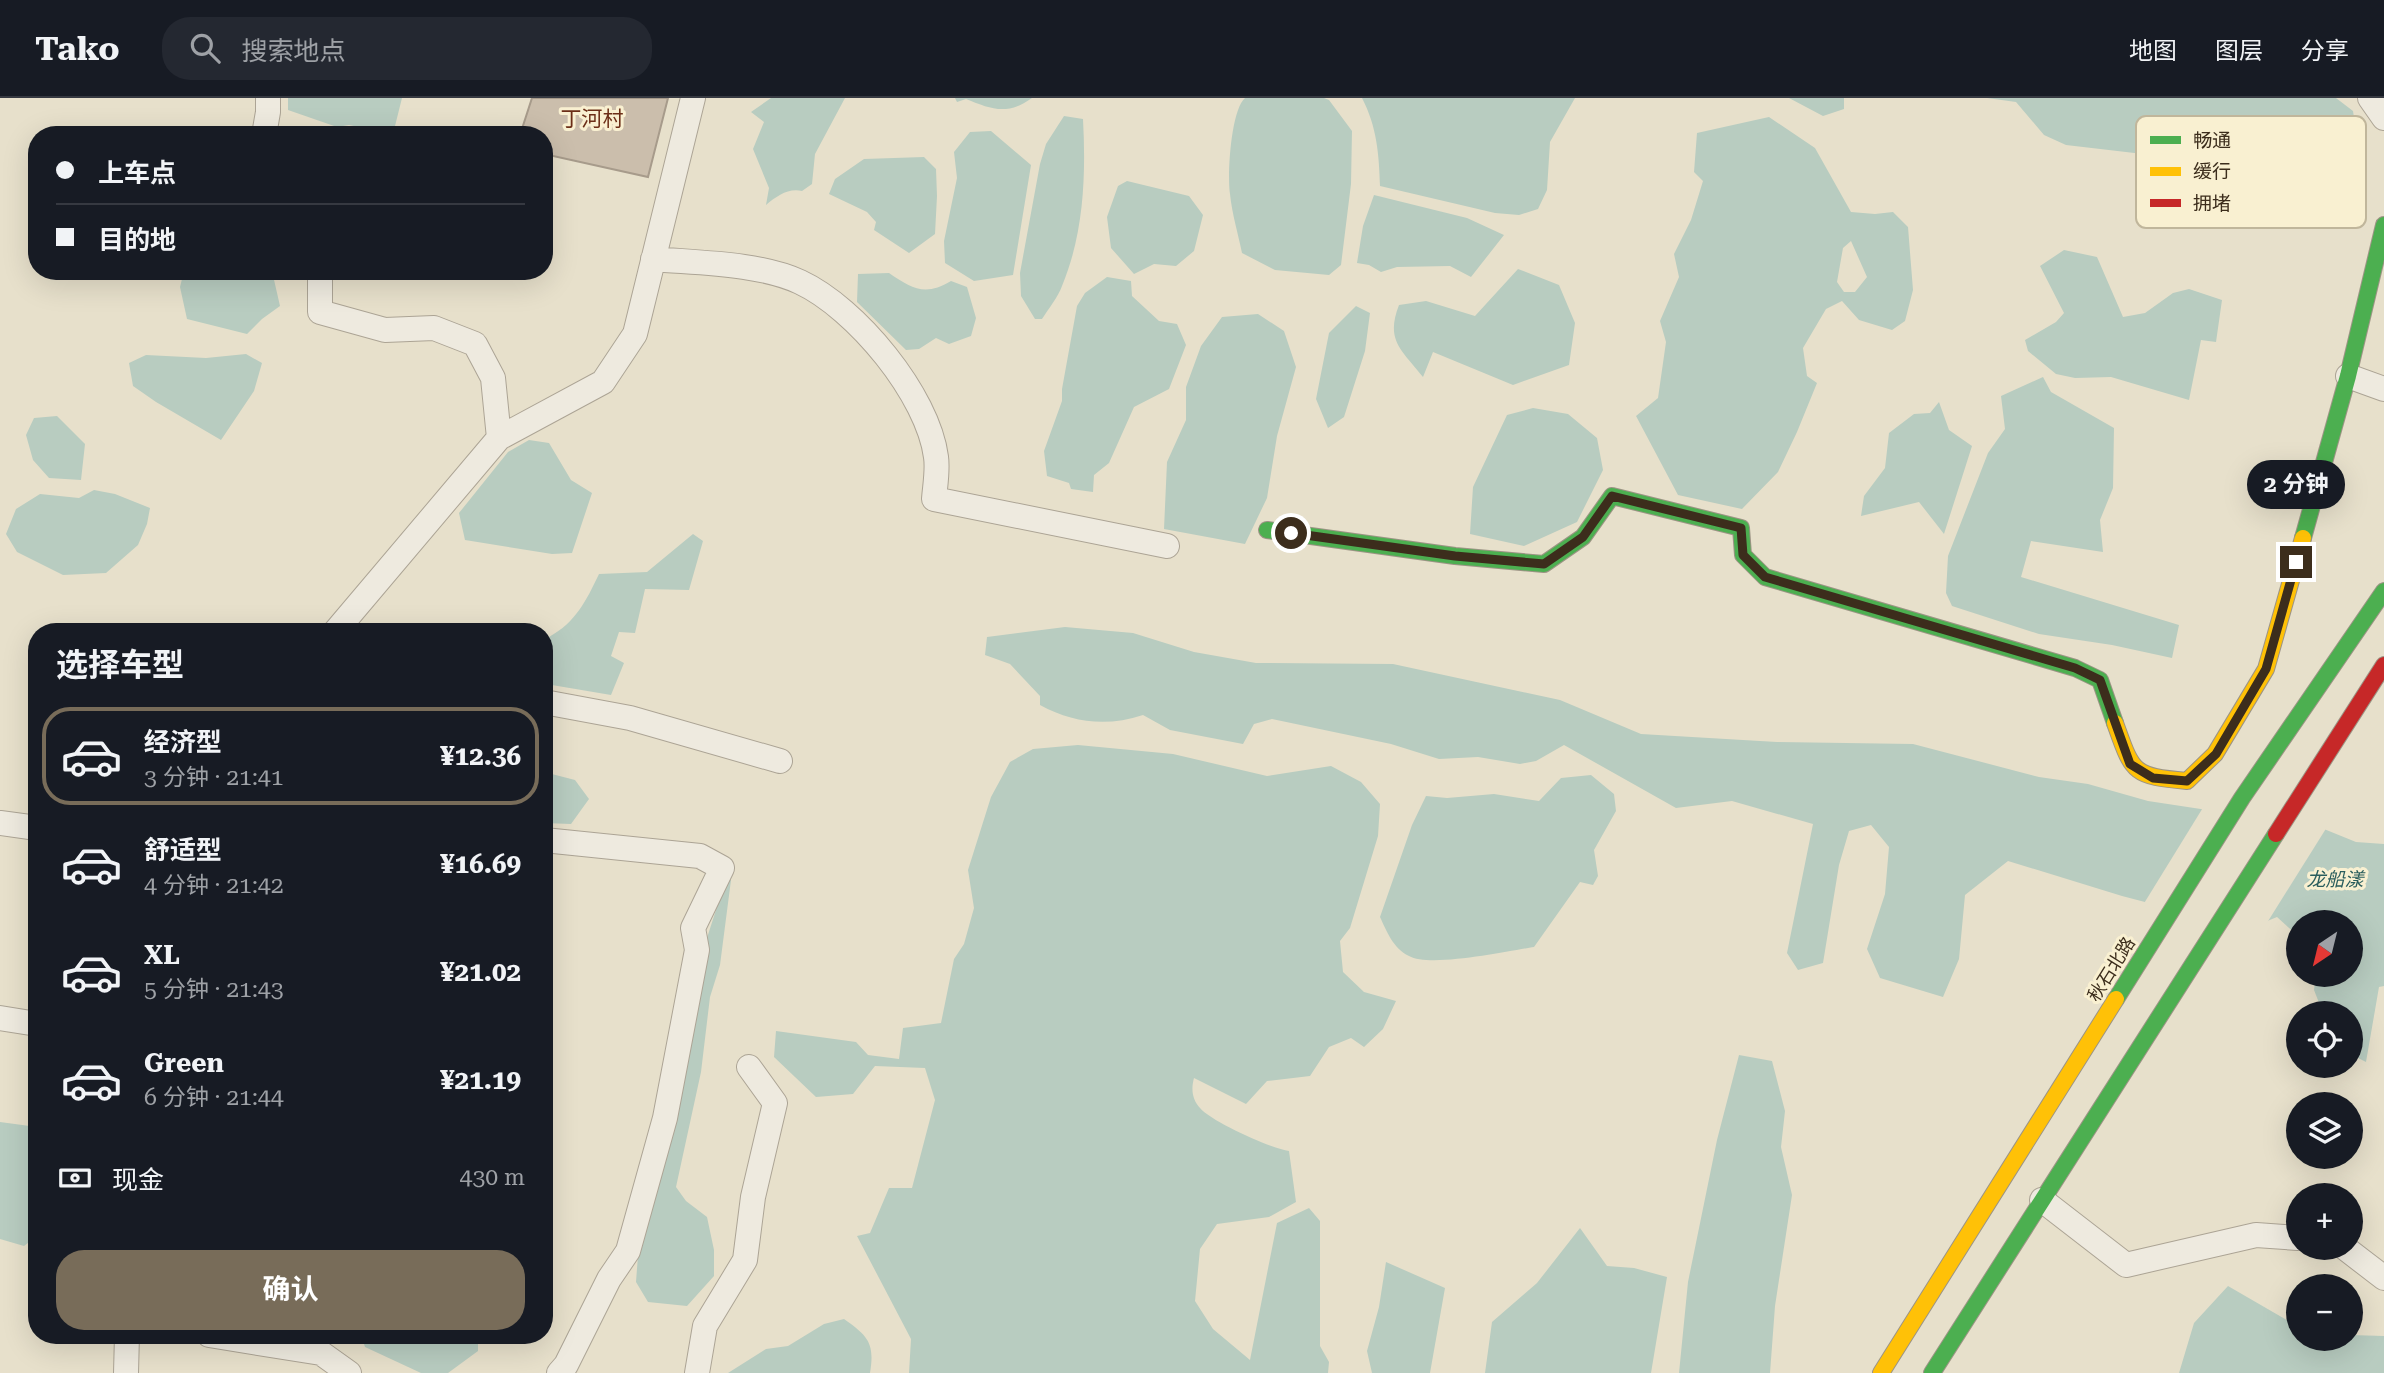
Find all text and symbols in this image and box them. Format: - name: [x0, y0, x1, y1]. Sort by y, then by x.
- search box: [162, 17, 652, 80]
- text: Tako: [35, 29, 120, 68]
- icon: search: [186, 29, 224, 67]
- text: 搜索地点: [242, 36, 346, 66]
- text: 地图: [2129, 37, 2177, 65]
- text: 图层: [2215, 37, 2263, 65]
- text: 分享: [2301, 37, 2349, 65]
- district label: 丁河村: [561, 107, 624, 131]
- legend: [2136, 116, 2366, 228]
- text: 畅通: [2193, 129, 2231, 152]
- text: 上车点: [98, 158, 176, 188]
- text: 缓行: [2193, 160, 2231, 183]
- text: 拥堵: [2193, 192, 2231, 215]
- text: 目的地: [98, 225, 176, 255]
- callout: 2 分钟: [2247, 461, 2345, 510]
- text: 2 分钟: [2264, 471, 2328, 498]
- route start: [1275, 517, 1307, 549]
- route end: [2280, 546, 2312, 578]
- text: 选择车型: [56, 646, 184, 684]
- icon: car: [60, 725, 123, 788]
- text: 经济型: [144, 727, 222, 757]
- text: ¥12.36: [440, 741, 521, 771]
- text: 3 分钟 · 21:41: [144, 764, 284, 791]
- icon: car: [60, 833, 123, 896]
- text: 舒适型: [144, 835, 222, 865]
- text: ¥16.69: [440, 849, 521, 879]
- water label: 龙船漾: [2306, 868, 2366, 891]
- text: 4 分钟 · 21:42: [144, 872, 284, 899]
- north arrow: [2286, 910, 2362, 987]
- map controls: [2286, 910, 2363, 1351]
- street label: 秋石北路: [2083, 933, 2139, 1005]
- text: XL: [144, 940, 180, 970]
- icon: car: [60, 941, 123, 1004]
- text: ¥21.02: [440, 957, 521, 987]
- text: 5 分钟 · 21:43: [144, 976, 284, 1003]
- button: locate: [2286, 1001, 2363, 1078]
- text: Green: [144, 1048, 224, 1078]
- icon: car: [60, 1049, 123, 1112]
- text: ¥21.19: [440, 1065, 521, 1095]
- text: 6 分钟 · 21:44: [144, 1084, 284, 1111]
- button: layers: [2286, 1092, 2363, 1169]
- icon: cash: [56, 1159, 94, 1197]
- text: 430 m: [460, 1164, 525, 1191]
- text: 现金: [112, 1165, 164, 1195]
- button: +: [2286, 1183, 2363, 1260]
- button: 确认: [56, 1250, 525, 1330]
- button: −: [2286, 1274, 2363, 1351]

